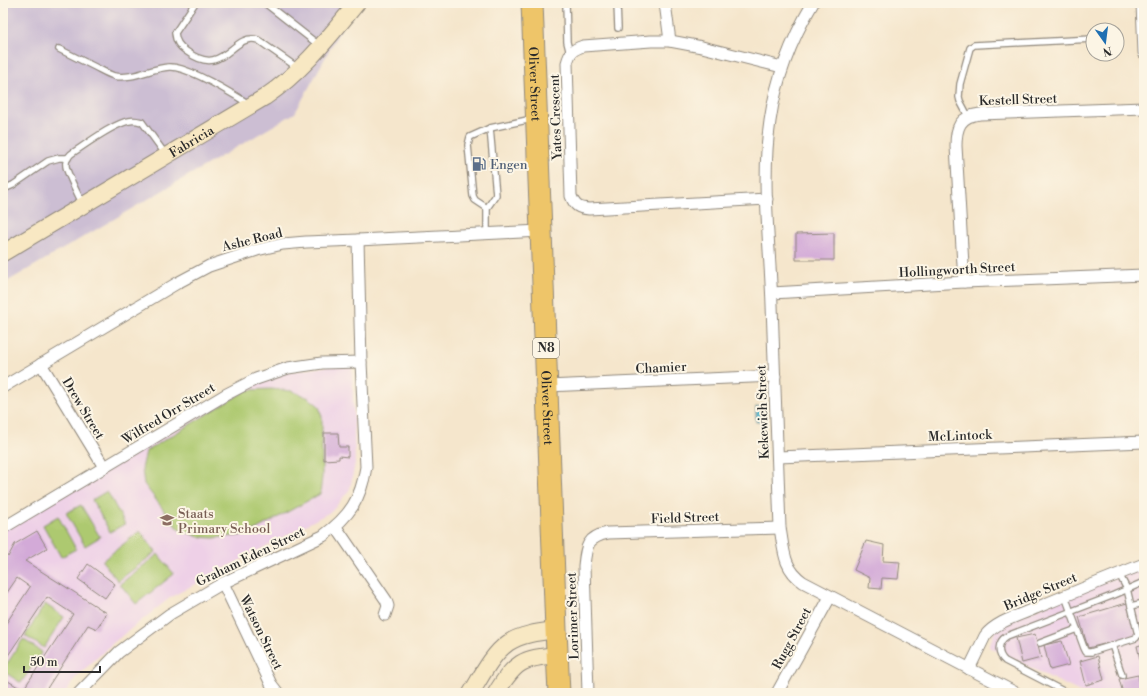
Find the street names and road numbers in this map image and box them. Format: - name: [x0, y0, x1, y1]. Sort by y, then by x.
- street label: Oliver Street: [525, 46, 544, 122]
- street label: Yates Crescent: [546, 73, 566, 161]
- street label: Kestell Street: [979, 91, 1058, 109]
- street label: Fabricia: [166, 122, 217, 161]
- street label: Ashe Road: [219, 225, 285, 255]
- street label: Hollingworth Street: [898, 259, 1016, 281]
- road number: N8: [533, 338, 559, 358]
- street label: Chamier: [635, 359, 687, 377]
- street label: Kekewich Street: [753, 364, 773, 460]
- street label: Oliver Street: [537, 370, 556, 446]
- street label: Drew Street: [58, 375, 108, 443]
- street label: Wilfred Orr Street: [118, 380, 218, 449]
- street label: McLintock: [928, 427, 993, 445]
- street label: Field Street: [651, 509, 720, 527]
- street label: Graham Eden Street: [194, 523, 308, 590]
- street label: Bridge Street: [1001, 569, 1080, 615]
- street label: Lorimer Street: [563, 572, 583, 660]
- street label: Watson Street: [236, 592, 286, 673]
- street label: Rugg Street: [769, 604, 815, 672]

